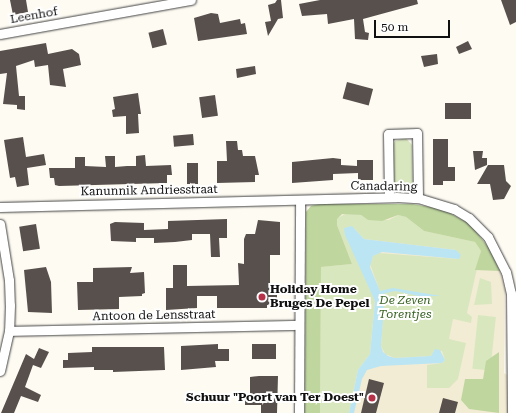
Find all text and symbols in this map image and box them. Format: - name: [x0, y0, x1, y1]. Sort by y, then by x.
- street label: Leenhof: [9, 5, 59, 27]
- scale bar: [376, 12, 452, 38]
- text: 50 m: [381, 20, 408, 34]
- street label: Canadaring: [351, 179, 417, 195]
- street label: Kanunnik Andriesstraat: [80, 183, 218, 199]
- place label: Holiday Home Bruges De Pepel: [270, 283, 369, 311]
- marker: Holiday Home Bruges De Pepel: [257, 292, 267, 302]
- park label: De Zeven Torentjes: [378, 294, 432, 322]
- street label: Antoon de Lensstraat: [92, 308, 216, 324]
- place label: Schuur "Poort van Ter Doest": [186, 391, 364, 405]
- marker: Schuur "Poort van Ter Doest": [367, 393, 377, 403]

